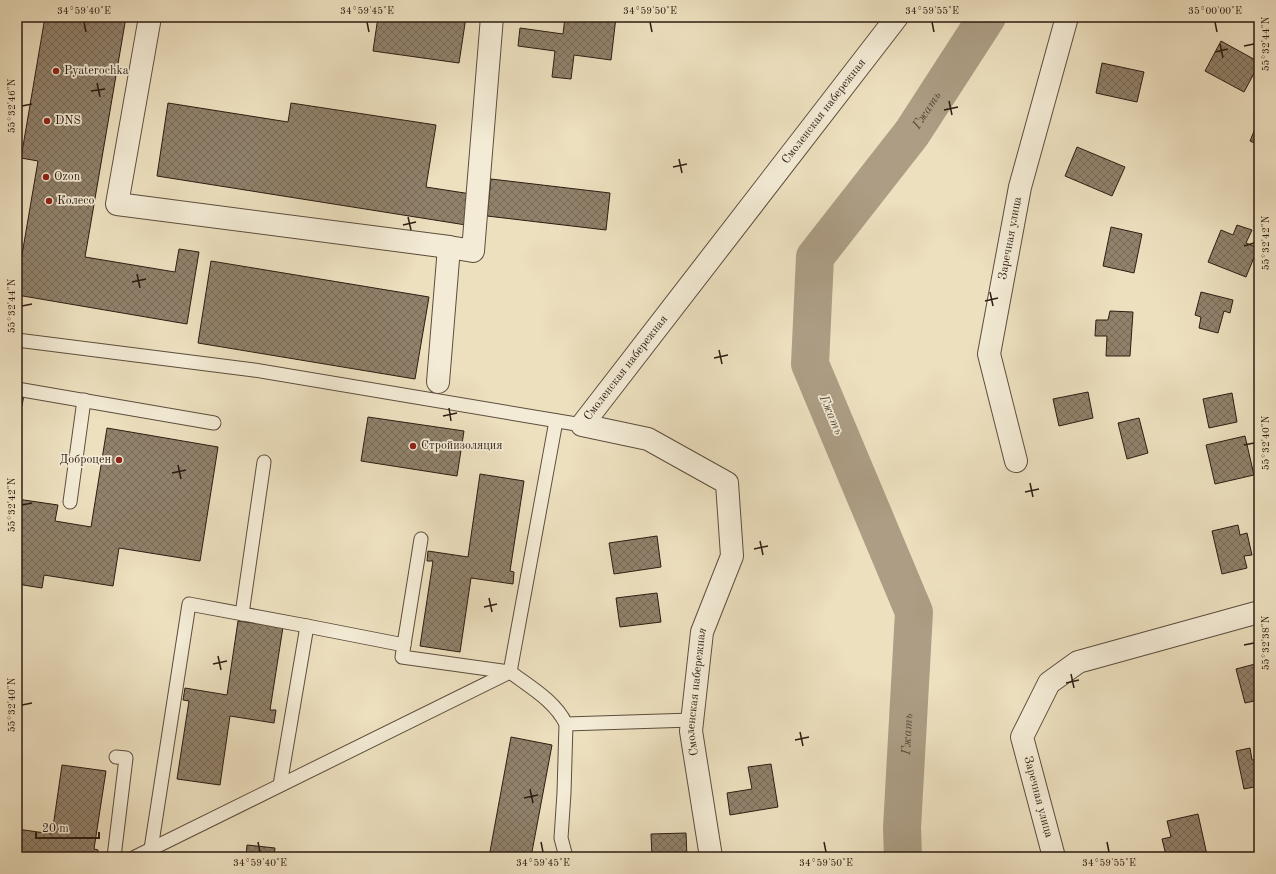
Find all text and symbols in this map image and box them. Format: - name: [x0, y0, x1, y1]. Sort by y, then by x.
- text: 34°59'40"E: [57, 6, 111, 16]
- text: 34°59'45"E: [340, 6, 394, 16]
- text: 34°59'50"E: [623, 6, 677, 16]
- text: 34°59'55"E: [905, 6, 959, 16]
- text: 35°00'00"E: [1188, 6, 1242, 16]
- text: 55°32'44"N: [1261, 16, 1271, 71]
- street label: Смоленская набережная: [780, 57, 868, 166]
- place label: Pyaterochka: [64, 65, 129, 77]
- marker: Pyaterochka: [51, 66, 61, 76]
- text: 55°32'46"N: [7, 78, 17, 133]
- water label: Гжать: [909, 89, 944, 132]
- place label: DNS: [55, 115, 81, 127]
- marker: DNS: [42, 116, 52, 126]
- place label: Ozon: [54, 171, 81, 183]
- marker: Ozon: [41, 172, 51, 182]
- place label: Колесо: [57, 195, 94, 207]
- marker: Колесо: [44, 196, 54, 206]
- street label: Заречная улица: [997, 196, 1024, 281]
- text: 55°32'42"N: [1261, 215, 1271, 270]
- text: 55°32'44"N: [7, 278, 17, 333]
- street label: Смоленская набережная: [582, 313, 670, 423]
- water label: Гжать: [816, 392, 845, 437]
- text: 55°32'40"N: [1261, 415, 1271, 470]
- place label: Стройизоляция: [421, 440, 503, 452]
- marker: Стройизоляция: [408, 441, 418, 451]
- place label: Доброцен: [59, 454, 111, 466]
- marker: Доброцен: [114, 455, 124, 465]
- text: 55°32'42"N: [7, 477, 17, 532]
- text: 55°32'38"N: [1261, 615, 1271, 670]
- street label: Смоленская набережная: [685, 626, 709, 757]
- text: 55°32'40"N: [7, 677, 17, 732]
- water label: Гжать: [900, 713, 915, 756]
- street label: Заречная улица: [1021, 755, 1055, 839]
- scale bar: [36, 814, 99, 840]
- text: 20 m: [42, 823, 69, 835]
- text: 34°59'40"E: [233, 858, 287, 868]
- text: 34°59'45"E: [516, 858, 570, 868]
- text: 34°59'50"E: [799, 858, 853, 868]
- text: 34°59'55"E: [1082, 858, 1136, 868]

